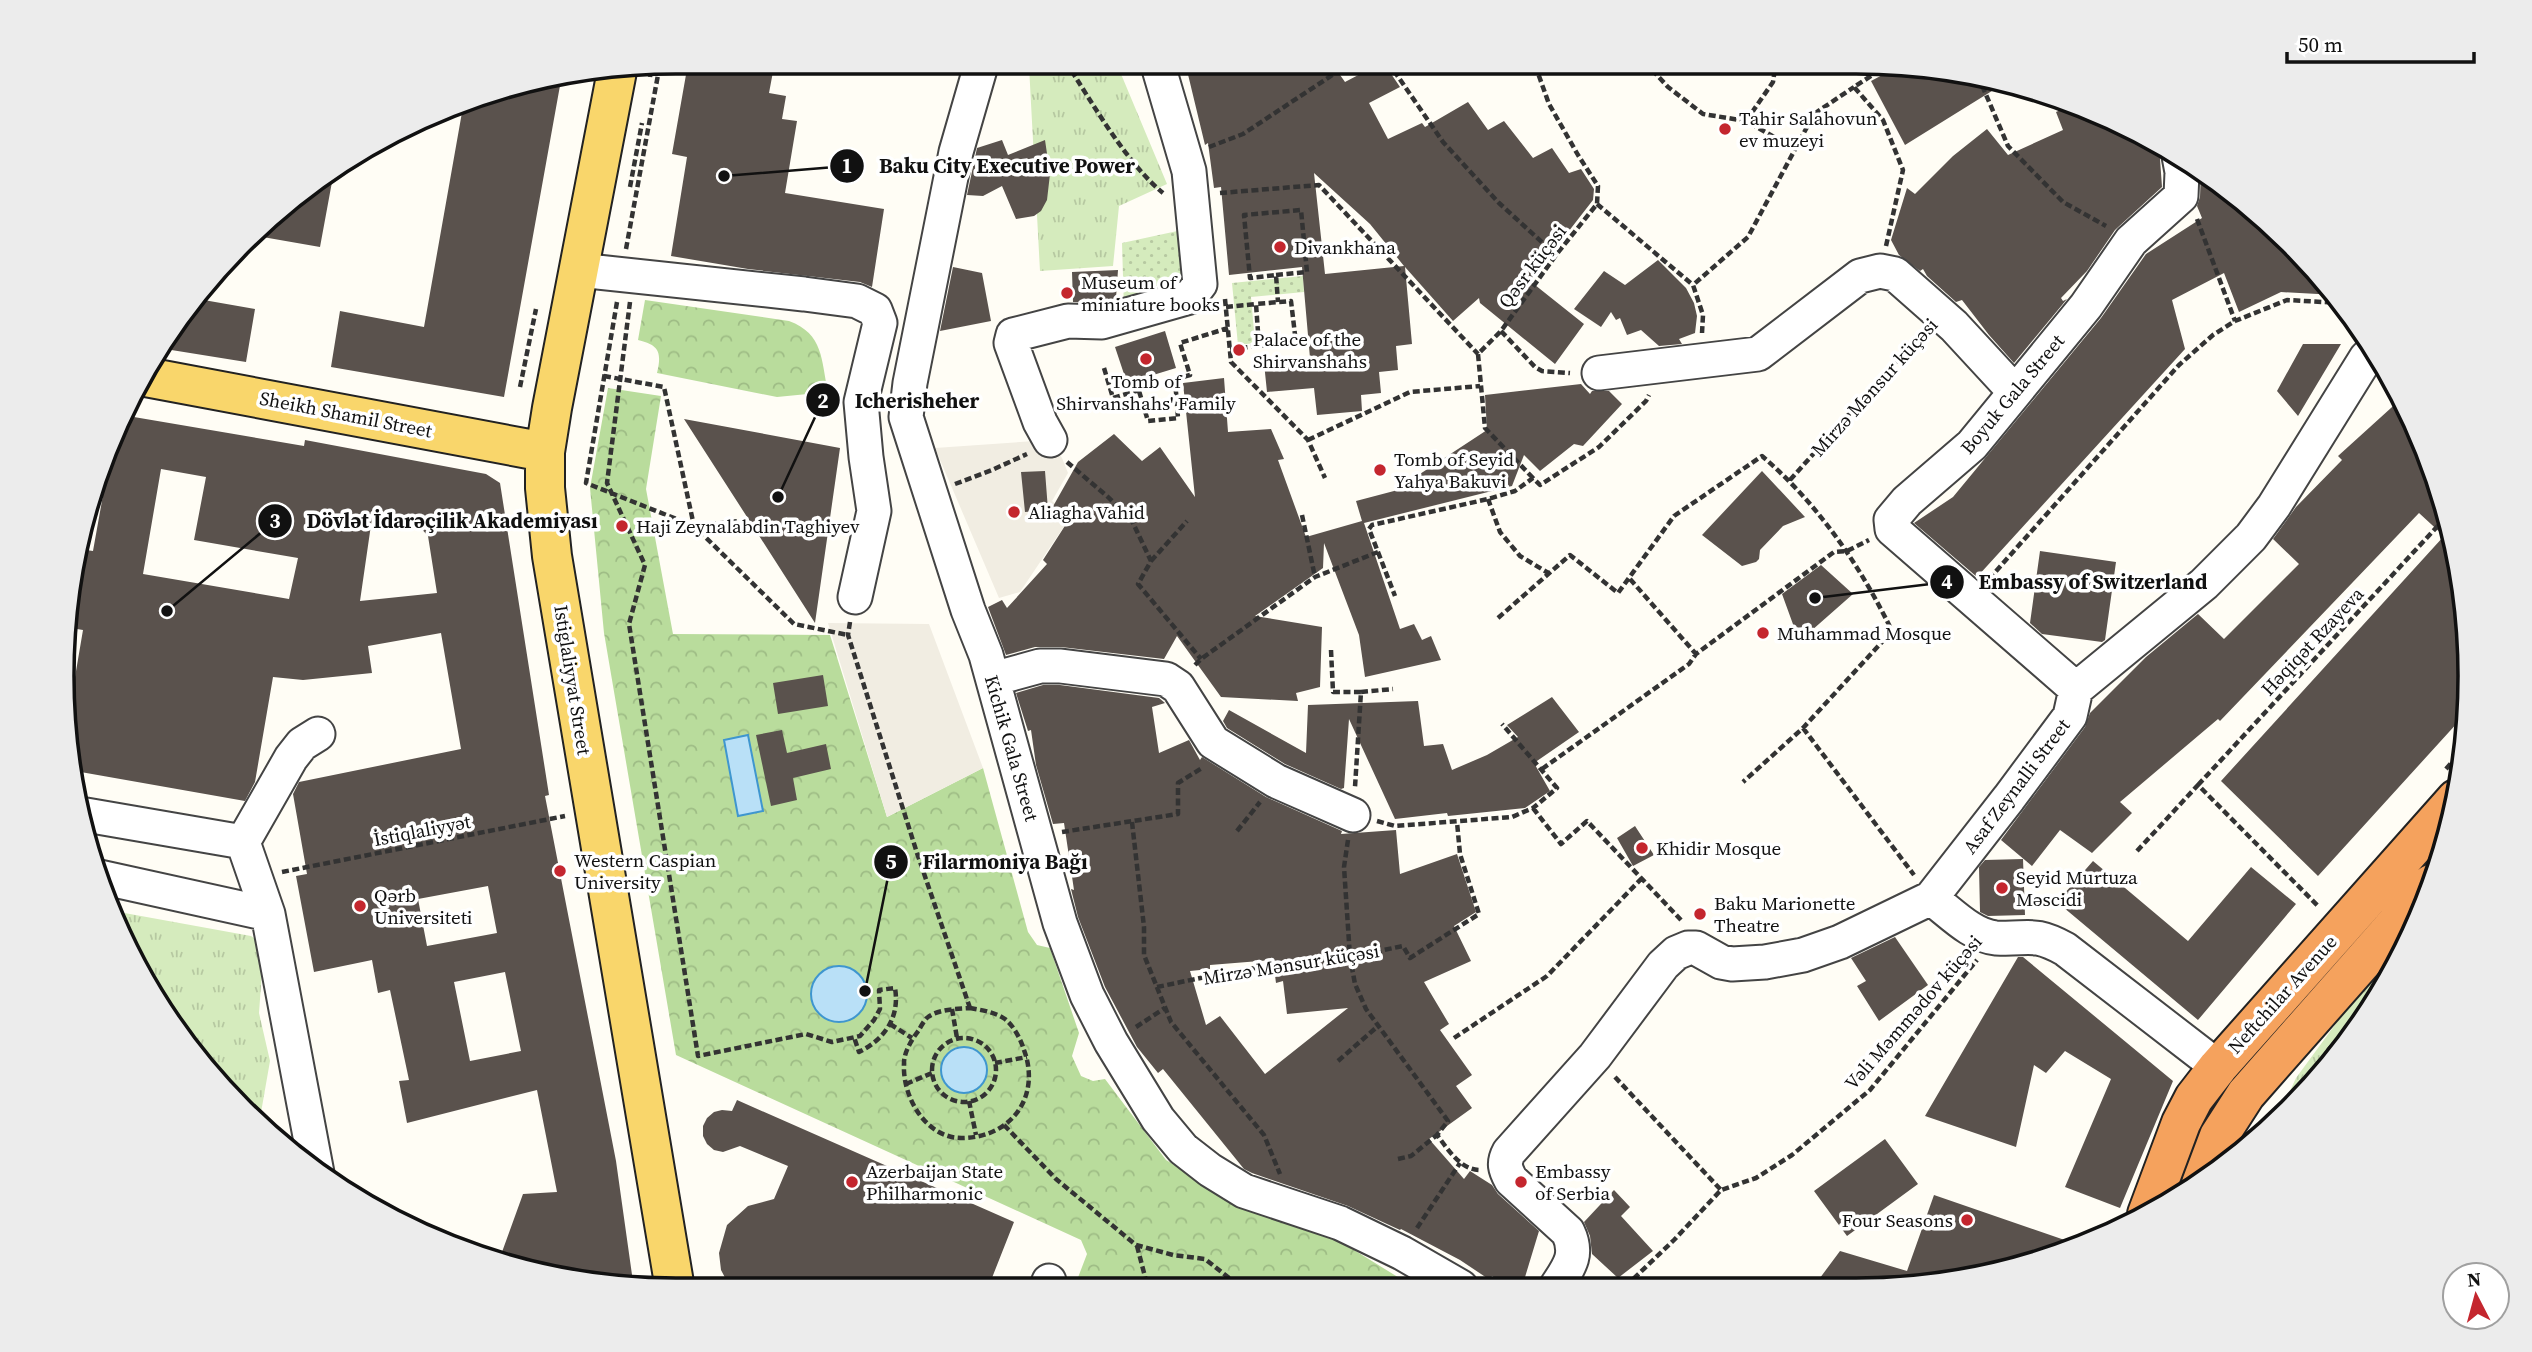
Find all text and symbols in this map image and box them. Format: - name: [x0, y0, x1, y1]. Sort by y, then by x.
- scale bar: [2287, 21, 2474, 65]
- text: 50 m: [2298, 30, 2343, 59]
- place label: Tahir Salahovun ev muzeyi: [1739, 105, 1878, 153]
- marker: Tahir Salahovun ev muzeyi: [1717, 121, 1733, 137]
- callout: Baku City Executive Power: [830, 145, 1149, 187]
- text: 1: [841, 151, 853, 180]
- text: Baku City Executive Power: [879, 151, 1135, 180]
- street label: Qəsr küçəsi: [1492, 219, 1572, 313]
- place label: Divankhana: [1294, 234, 1396, 260]
- marker: Divankhana: [1272, 239, 1288, 255]
- place label: Museum of miniature books: [1081, 269, 1220, 317]
- marker: Museum of miniature books: [1059, 285, 1075, 301]
- street label: Mirzə Mənsur küçəsi: [1805, 312, 1943, 462]
- place label: Palace of the Shirvanshahs: [1253, 326, 1367, 374]
- street label: Boyuk Gala Street: [1954, 328, 2070, 459]
- marker: Palace of the Shirvanshahs: [1231, 342, 1247, 358]
- marker: Tomb of Shirvanshahs' Family: [1138, 351, 1154, 367]
- place label: Tomb of Shirvanshahs' Family: [1056, 368, 1236, 416]
- callout: Icherisheher: [806, 379, 993, 421]
- street label: Sheikh Shamil Street: [258, 385, 435, 444]
- text: 2: [817, 386, 829, 415]
- text: Icherisheher: [855, 386, 979, 415]
- place label: Tomb of Seyid Yahya Bakuvi: [1394, 446, 1514, 494]
- marker: Tomb of Seyid Yahya Bakuvi: [1372, 462, 1388, 478]
- place label: Aliagha Vahid: [1028, 499, 1145, 525]
- callout: Dövlət İdarəçilik Akademiyası: [257, 500, 611, 542]
- marker: Aliagha Vahid: [1006, 504, 1022, 520]
- text: 3: [269, 506, 281, 535]
- text: Dövlət İdarəçilik Akademiyası: [306, 506, 598, 535]
- place label: Haji Zeynalabdin Taghiyev: [636, 513, 860, 539]
- marker: Haji Zeynalabdin Taghiyev: [614, 518, 630, 534]
- callout: Embassy of Switzerland: [1930, 561, 2222, 603]
- text: 4: [1941, 567, 1953, 596]
- text: Embassy of Switzerland: [1979, 567, 2208, 596]
- street label: Həqiqət Rzayeva: [2255, 581, 2369, 701]
- street label: Istiglaliyyat Street: [548, 603, 598, 758]
- place label: Muhammad Mosque: [1777, 620, 1952, 646]
- marker: Muhammad Mosque: [1755, 625, 1771, 641]
- street label: Kichik Gala Street: [979, 672, 1045, 825]
- street label: Asaf Zeynalli Street: [1957, 712, 2076, 859]
- street label: İstiqlaliyyət: [371, 808, 474, 852]
- place label: Khidir Mosque: [1656, 835, 1781, 861]
- marker: Khidir Mosque: [1634, 840, 1650, 856]
- callout: Filarmoniya Bağı: [873, 841, 1101, 883]
- place label: Western Caspian University: [574, 847, 716, 895]
- text: 5: [885, 847, 897, 876]
- text: Filarmoniya Bağı: [922, 847, 1088, 876]
- marker: Western Caspian University: [552, 863, 568, 879]
- place label: Seyid Murtuza Məscidi: [2016, 864, 2138, 912]
- marker: Seyid Murtuza Məscidi: [1994, 880, 2010, 896]
- place label: Qərb Universiteti: [374, 882, 473, 930]
- place label: Baku Marionette Theatre: [1714, 890, 1855, 938]
- marker: Qərb Universiteti: [352, 898, 368, 914]
- marker: Baku Marionette Theatre: [1692, 906, 1708, 922]
- street label: Vəli Məmmədov küçəsi: [1839, 929, 1988, 1095]
- street label: Neftchilar Avenue: [2222, 929, 2342, 1059]
- street label: Mirzə Mənsur küçəsi: [1201, 937, 1381, 991]
- place label: Azerbaijan State Philharmonic: [866, 1158, 1003, 1206]
- place label: Embassy of Serbia: [1535, 1158, 1611, 1206]
- marker: Azerbaijan State Philharmonic: [844, 1174, 860, 1190]
- marker: Embassy of Serbia: [1513, 1174, 1529, 1190]
- place label: Four Seasons: [1842, 1207, 1953, 1233]
- marker: Four Seasons: [1959, 1212, 1975, 1228]
- north arrow: [2441, 1261, 2511, 1331]
- text: N: [2466, 1265, 2483, 1293]

